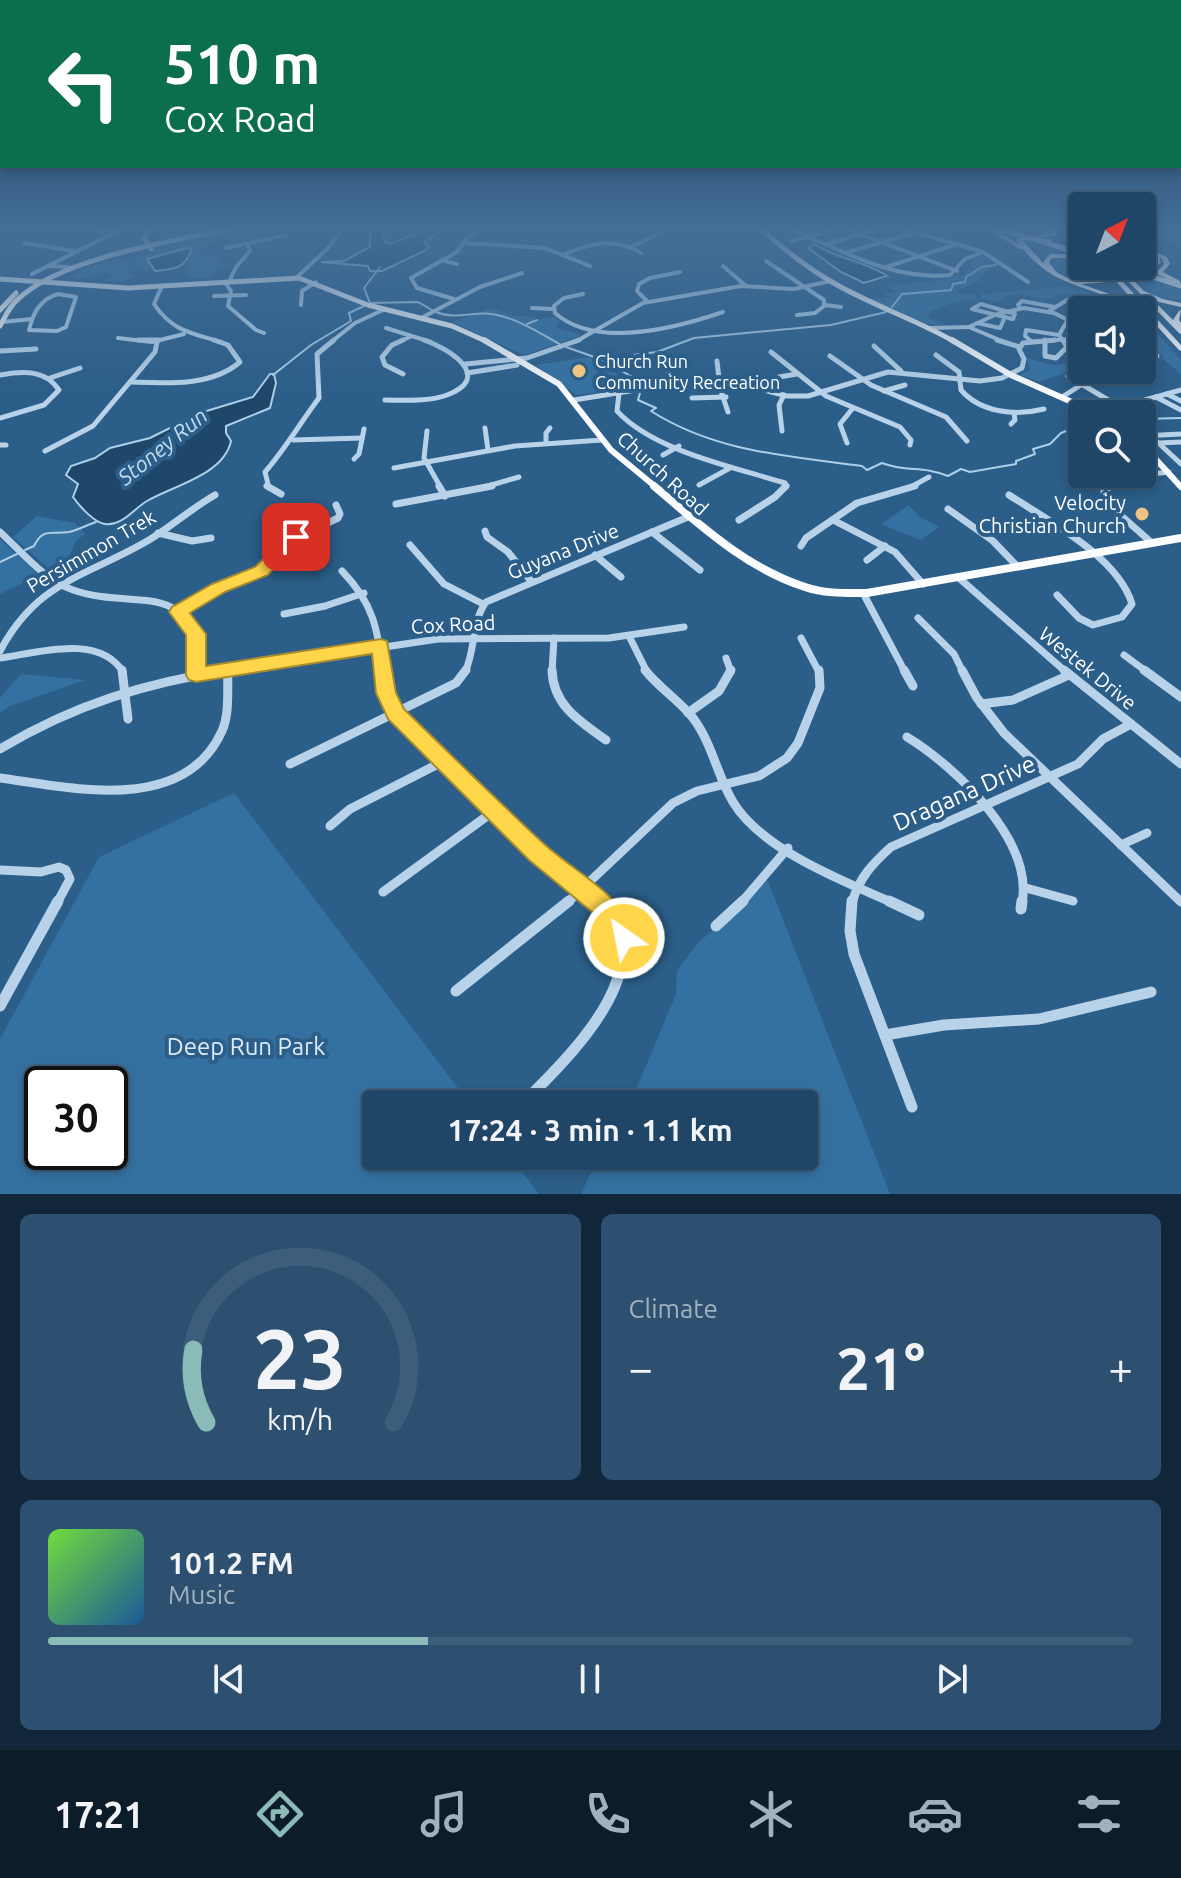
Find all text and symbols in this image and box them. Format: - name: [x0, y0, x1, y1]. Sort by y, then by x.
- icon: left: [32, 32, 136, 136]
- text: 510 m: [164, 32, 320, 95]
- text: Cox Road: [164, 98, 316, 139]
- north arrow: [1068, 192, 1156, 280]
- map controls: [1068, 192, 1156, 488]
- button: sound: [1068, 296, 1156, 384]
- place label: Church Run Community Recreation: [595, 351, 780, 392]
- marker: Church Run Community Recreation: [570, 362, 588, 380]
- button: search: [1068, 400, 1156, 488]
- water label: Stoney Run: [111, 402, 212, 490]
- street label: Church Road: [613, 426, 713, 520]
- place label: Velocity Christian Church: [979, 491, 1126, 537]
- pin: [262, 503, 330, 571]
- street label: Persimmon Trek: [22, 505, 160, 597]
- marker: Velocity Christian Church: [1133, 505, 1151, 523]
- icon: arrive: [274, 515, 318, 559]
- street label: Guyana Drive: [504, 518, 622, 584]
- street label: Cox Road: [410, 610, 496, 638]
- street label: Westek Drive: [1035, 622, 1141, 714]
- street label: Dragana Drive: [889, 750, 1039, 836]
- position arrow: [582, 896, 666, 980]
- park label: Deep Run Park: [167, 1033, 325, 1060]
- speed limit sign: 30: [24, 1066, 128, 1170]
- text: 17:24 · 3 min · 1.1 km: [447, 1113, 733, 1147]
- text: Climate: [629, 1294, 718, 1323]
- text: 23: [253, 1311, 347, 1405]
- text: 21°: [836, 1334, 925, 1401]
- text: −: [629, 1343, 653, 1392]
- text: +: [1108, 1343, 1133, 1392]
- text: km/h: [267, 1403, 333, 1435]
- text: 101.2 FM: [168, 1546, 294, 1580]
- text: Music: [168, 1580, 235, 1609]
- icon: previous: [207, 1657, 251, 1701]
- icon: pause: [568, 1657, 612, 1701]
- icon: next: [930, 1657, 974, 1701]
- icon: directions: [252, 1786, 308, 1842]
- icon: music: [416, 1786, 472, 1842]
- icon: phone: [580, 1786, 636, 1842]
- icon: climate: [743, 1786, 799, 1842]
- icon: car: [907, 1786, 963, 1842]
- icon: filters: [1071, 1786, 1127, 1842]
- text: 17:21: [54, 1794, 144, 1835]

